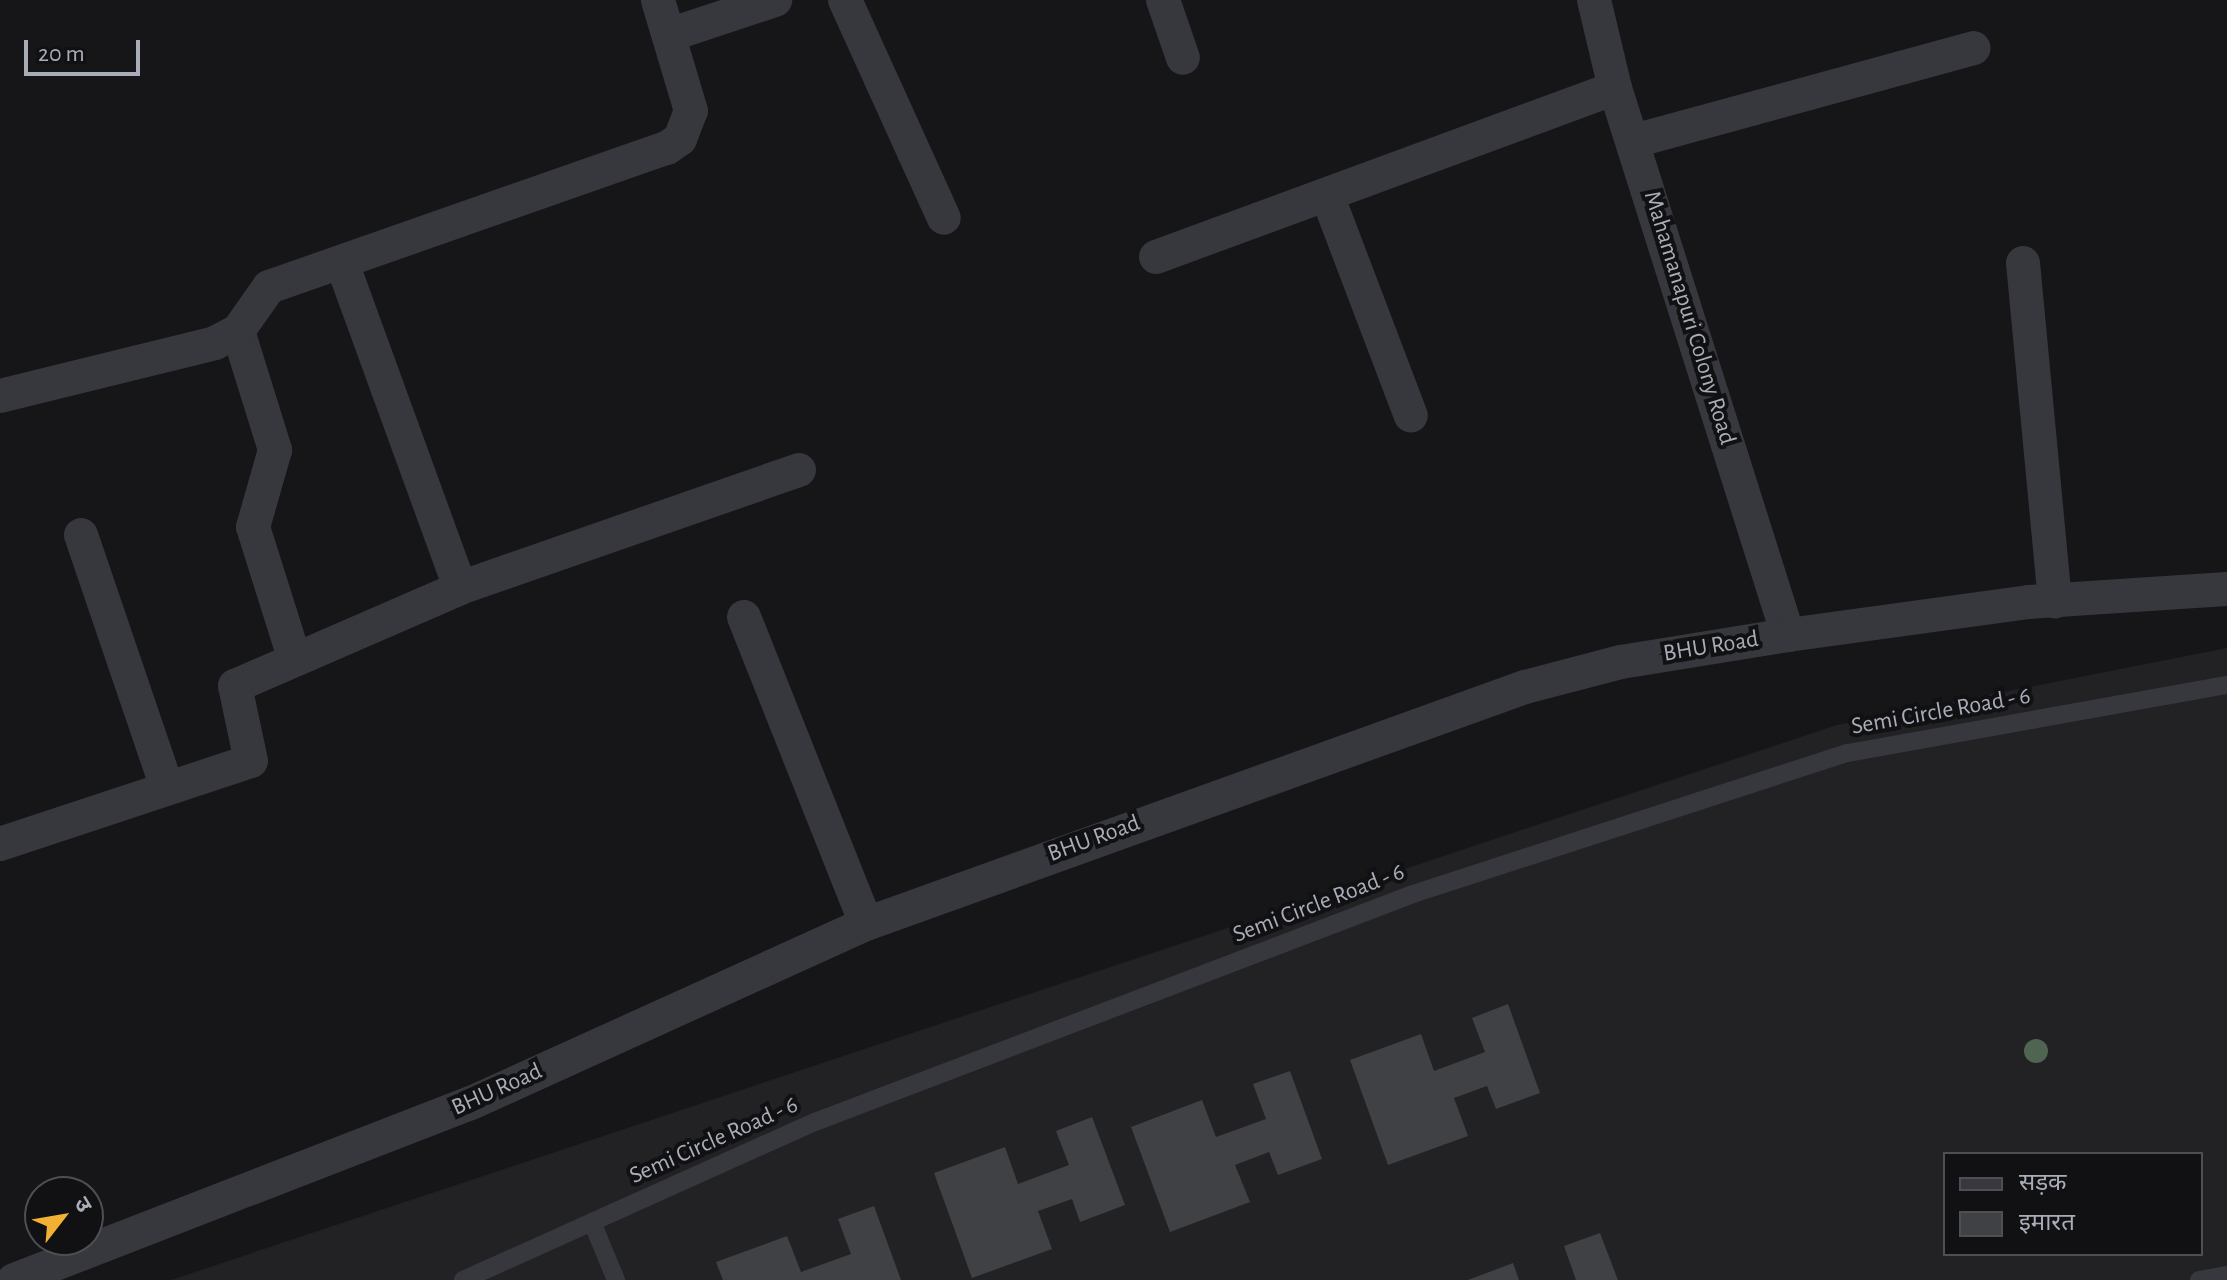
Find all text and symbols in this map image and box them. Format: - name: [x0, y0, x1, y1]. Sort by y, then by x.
- scale bar: [28, 24, 144, 74]
- text: 20 m: [38, 42, 85, 66]
- street label: Mahamanapuri Colony Road: [1637, 188, 1741, 448]
- street label: BHU Road: [1661, 625, 1761, 669]
- street label: Semi Circle Road - 6: [1849, 682, 2033, 742]
- street label: BHU Road: [1044, 809, 1144, 869]
- street label: Semi Circle Road - 6: [1229, 858, 1409, 950]
- street label: BHU Road: [447, 1057, 547, 1123]
- street label: Semi Circle Road - 6: [625, 1091, 803, 1191]
- legend: [1943, 1152, 2203, 1256]
- text: सड़क: [2019, 1171, 2067, 1195]
- north arrow: [24, 1176, 104, 1256]
- text: उ: [70, 1193, 96, 1216]
- text: इमारत: [2019, 1211, 2075, 1235]

